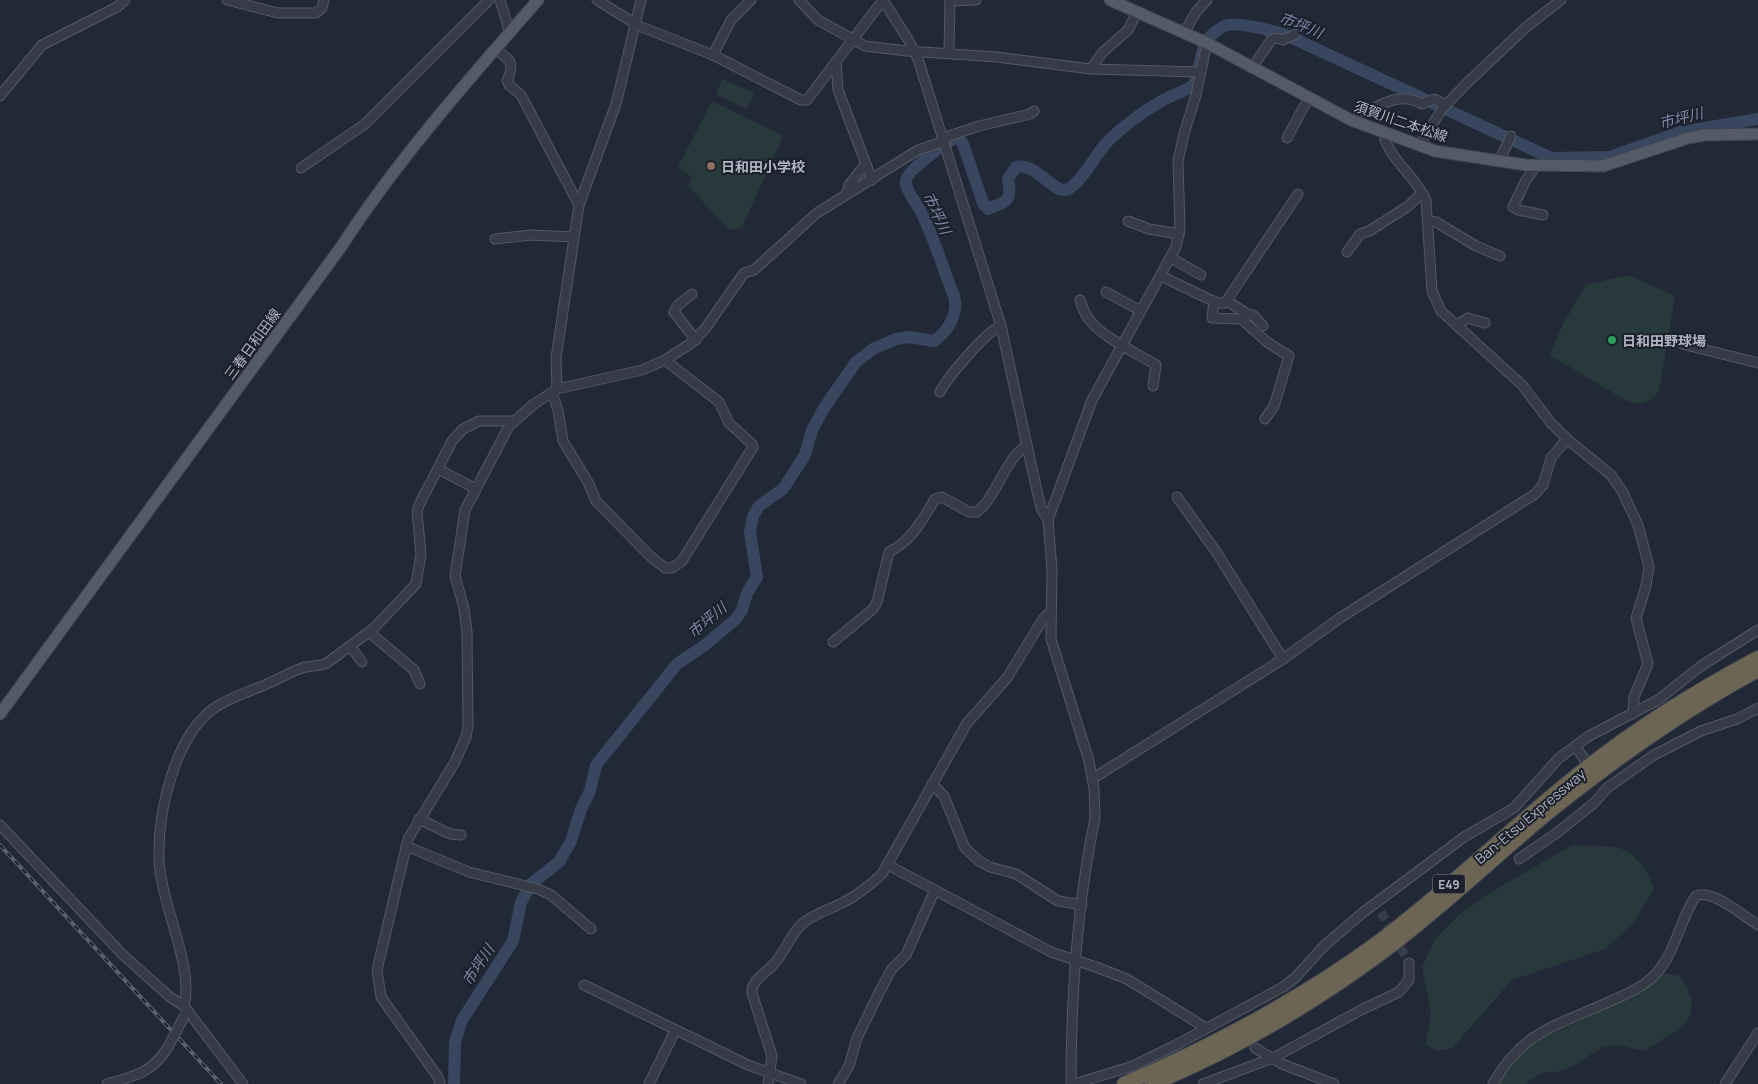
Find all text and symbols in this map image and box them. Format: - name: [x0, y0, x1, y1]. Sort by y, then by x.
- water label: 市坪川: [1276, 7, 1328, 44]
- street label: 須賀川二本松線: [1352, 96, 1450, 146]
- water label: 市坪川: [1657, 102, 1707, 134]
- place label: 日和田小学校: [721, 157, 805, 176]
- marker: 日和田小学校: [705, 160, 717, 172]
- water label: 市坪川: [918, 188, 957, 240]
- street label: 三春日和田線: [220, 304, 284, 384]
- place label: 日和田野球場: [1622, 331, 1706, 350]
- marker: 日和田野球場: [1606, 334, 1618, 346]
- water label: 市坪川: [683, 596, 733, 643]
- street label: Ban-Etsu Expressway: [1471, 764, 1590, 868]
- road number: E49: [1433, 874, 1465, 894]
- water label: 市坪川: [457, 939, 500, 990]

